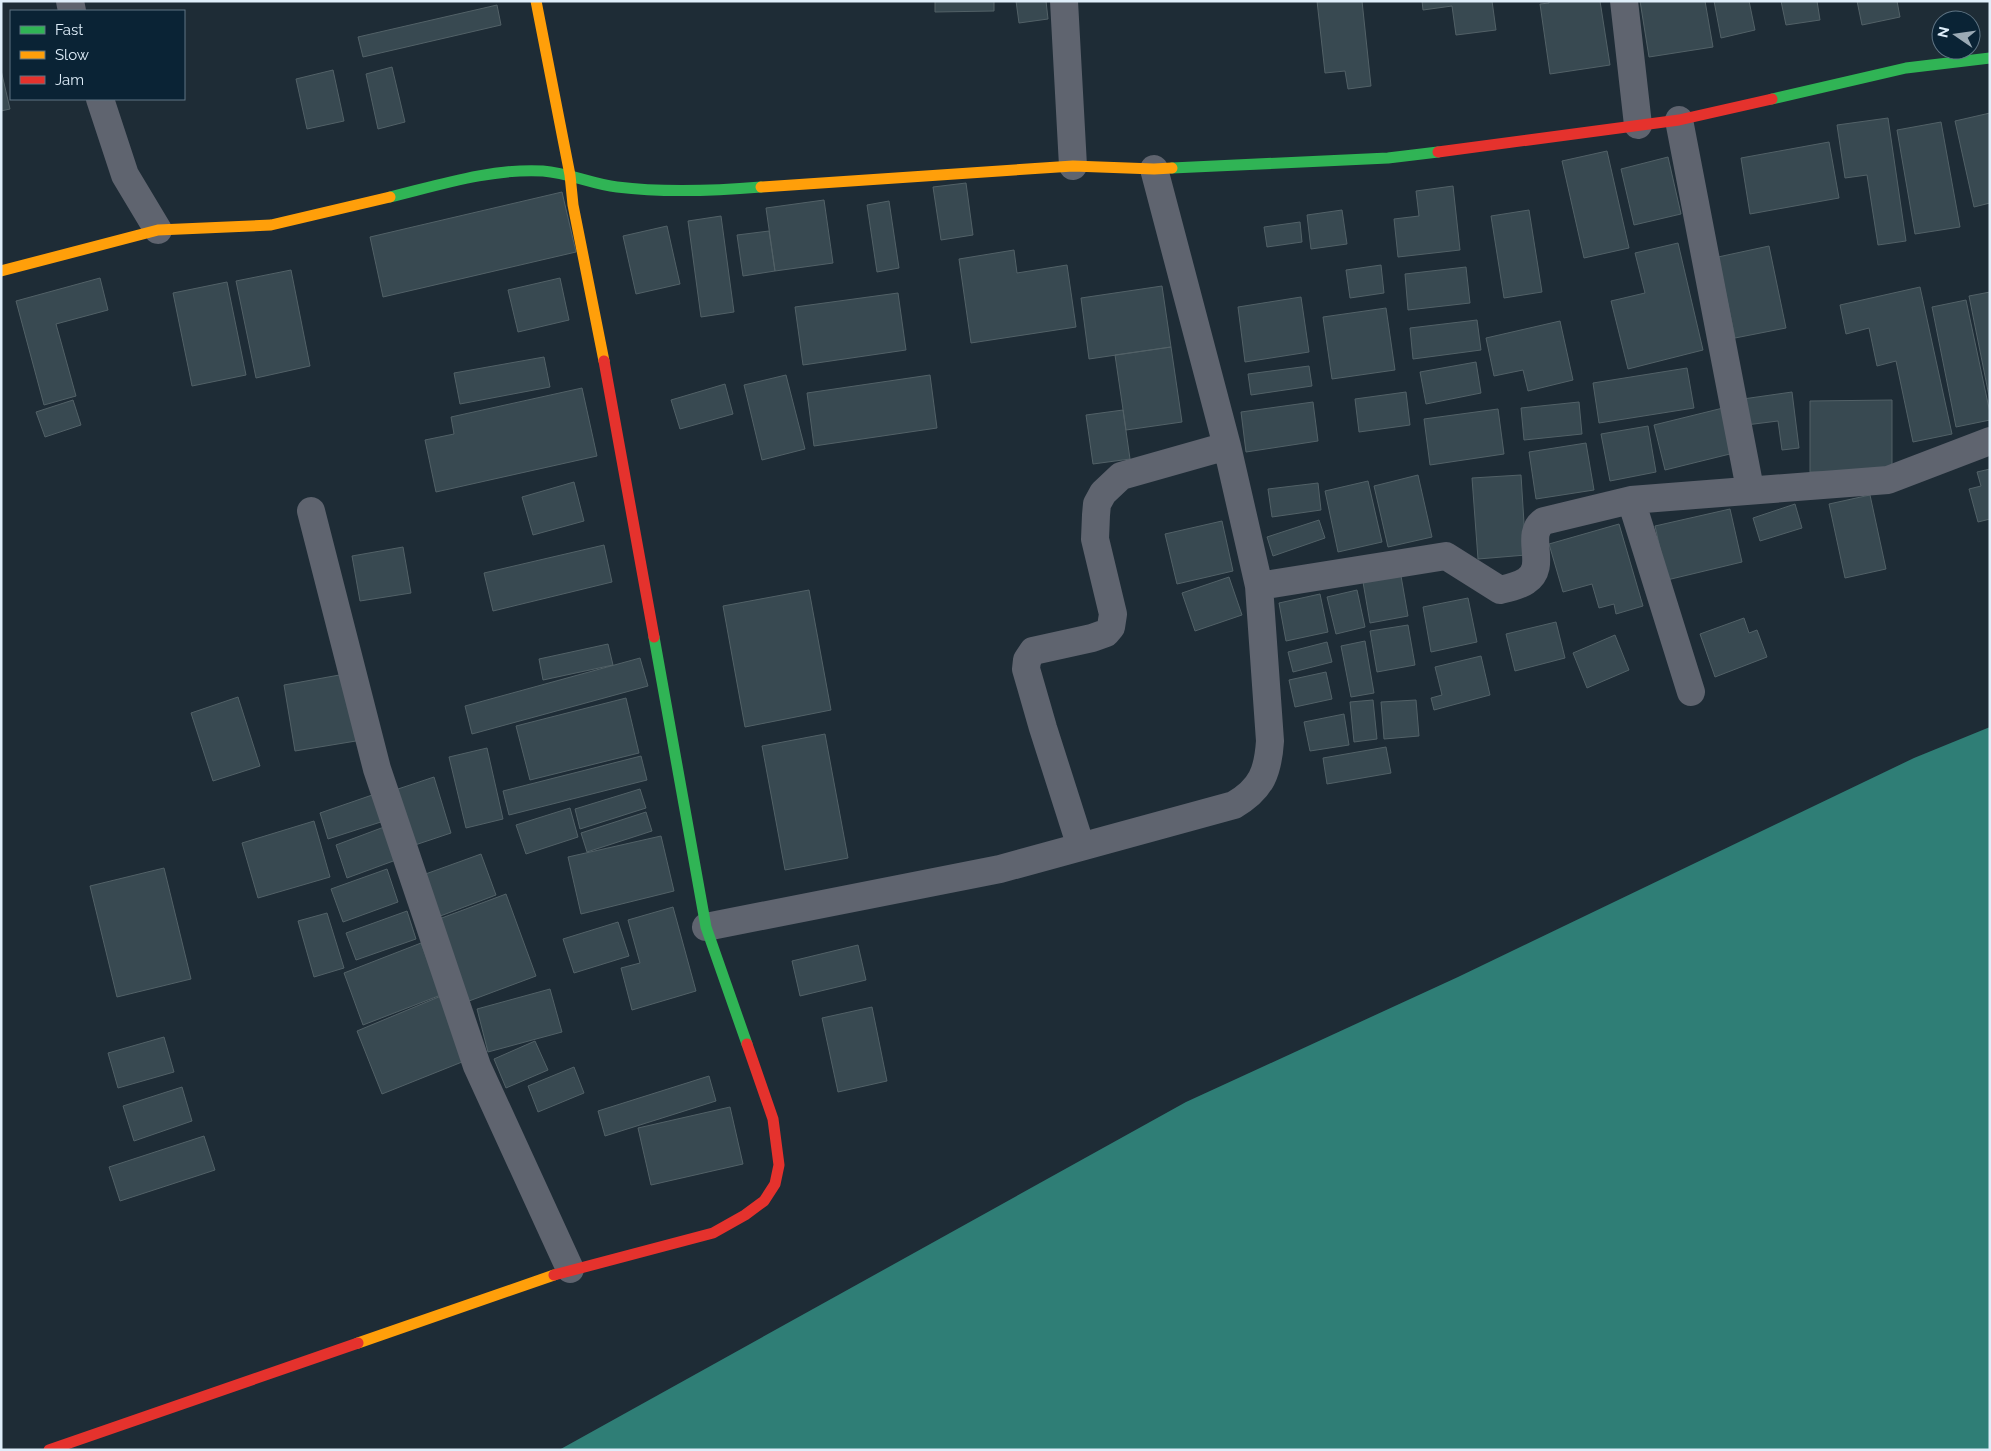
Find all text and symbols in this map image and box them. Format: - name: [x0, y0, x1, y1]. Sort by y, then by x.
- legend: [10, 10, 185, 100]
- north arrow: [1931, 10, 1981, 60]
- text: Fast: [55, 21, 83, 39]
- text: N: [1934, 25, 1952, 39]
- text: Slow: [55, 46, 89, 64]
- text: Jam: [55, 71, 84, 89]

